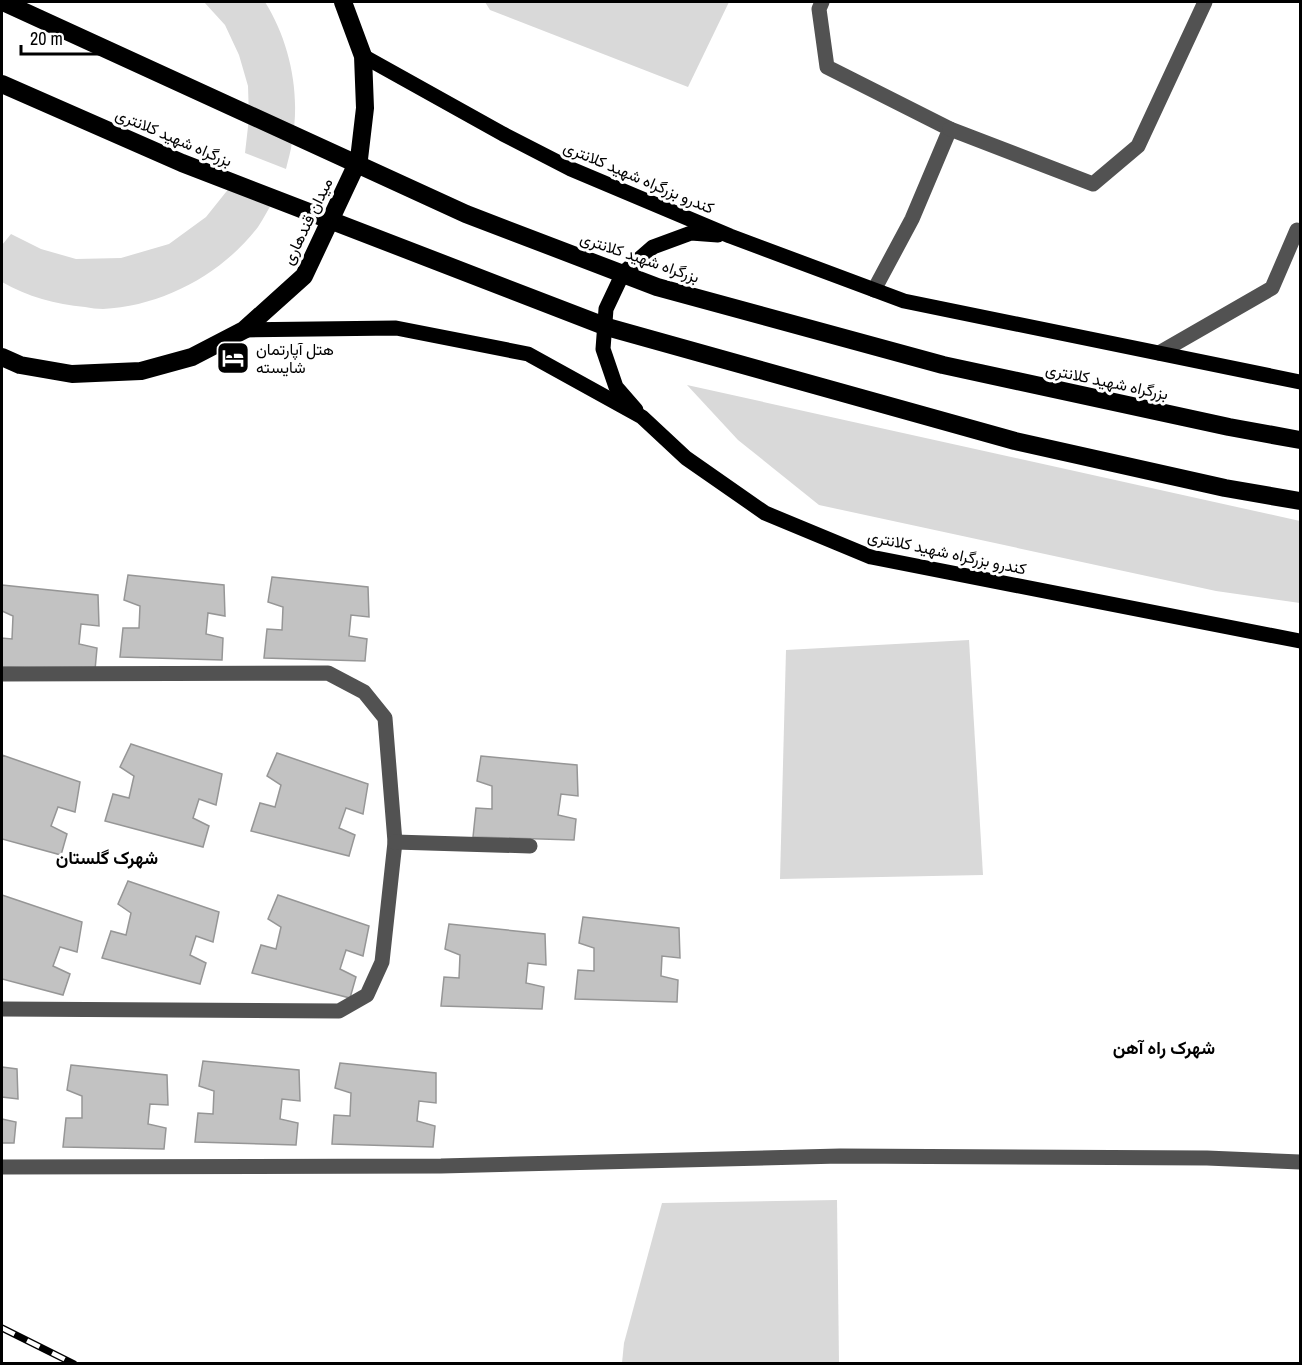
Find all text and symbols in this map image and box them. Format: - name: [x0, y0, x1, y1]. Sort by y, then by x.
- scale bar: [21, 18, 102, 56]
- text: 20 m: [30, 26, 63, 51]
- street label: بزرگراه شهید کلانتری: [112, 103, 236, 171]
- street label: کندرو بزرگراه شهید کلانتری: [560, 135, 718, 219]
- street label: میدان قندهاری: [276, 174, 338, 268]
- street label: بزرگراه شهید کلانتری: [577, 226, 703, 288]
- place label: هتل آپارتمان شایسته: [256, 338, 334, 378]
- hotel icon: هتل آپارتمان شایسته: [215, 340, 251, 376]
- street label: بزرگراه شهید کلانتری: [1044, 357, 1170, 405]
- street label: کندرو بزرگراه شهید کلانتری: [866, 524, 1028, 580]
- district label: شهرک گلستان: [56, 845, 158, 870]
- district label: شهرک راه آهن: [1113, 1035, 1215, 1060]

